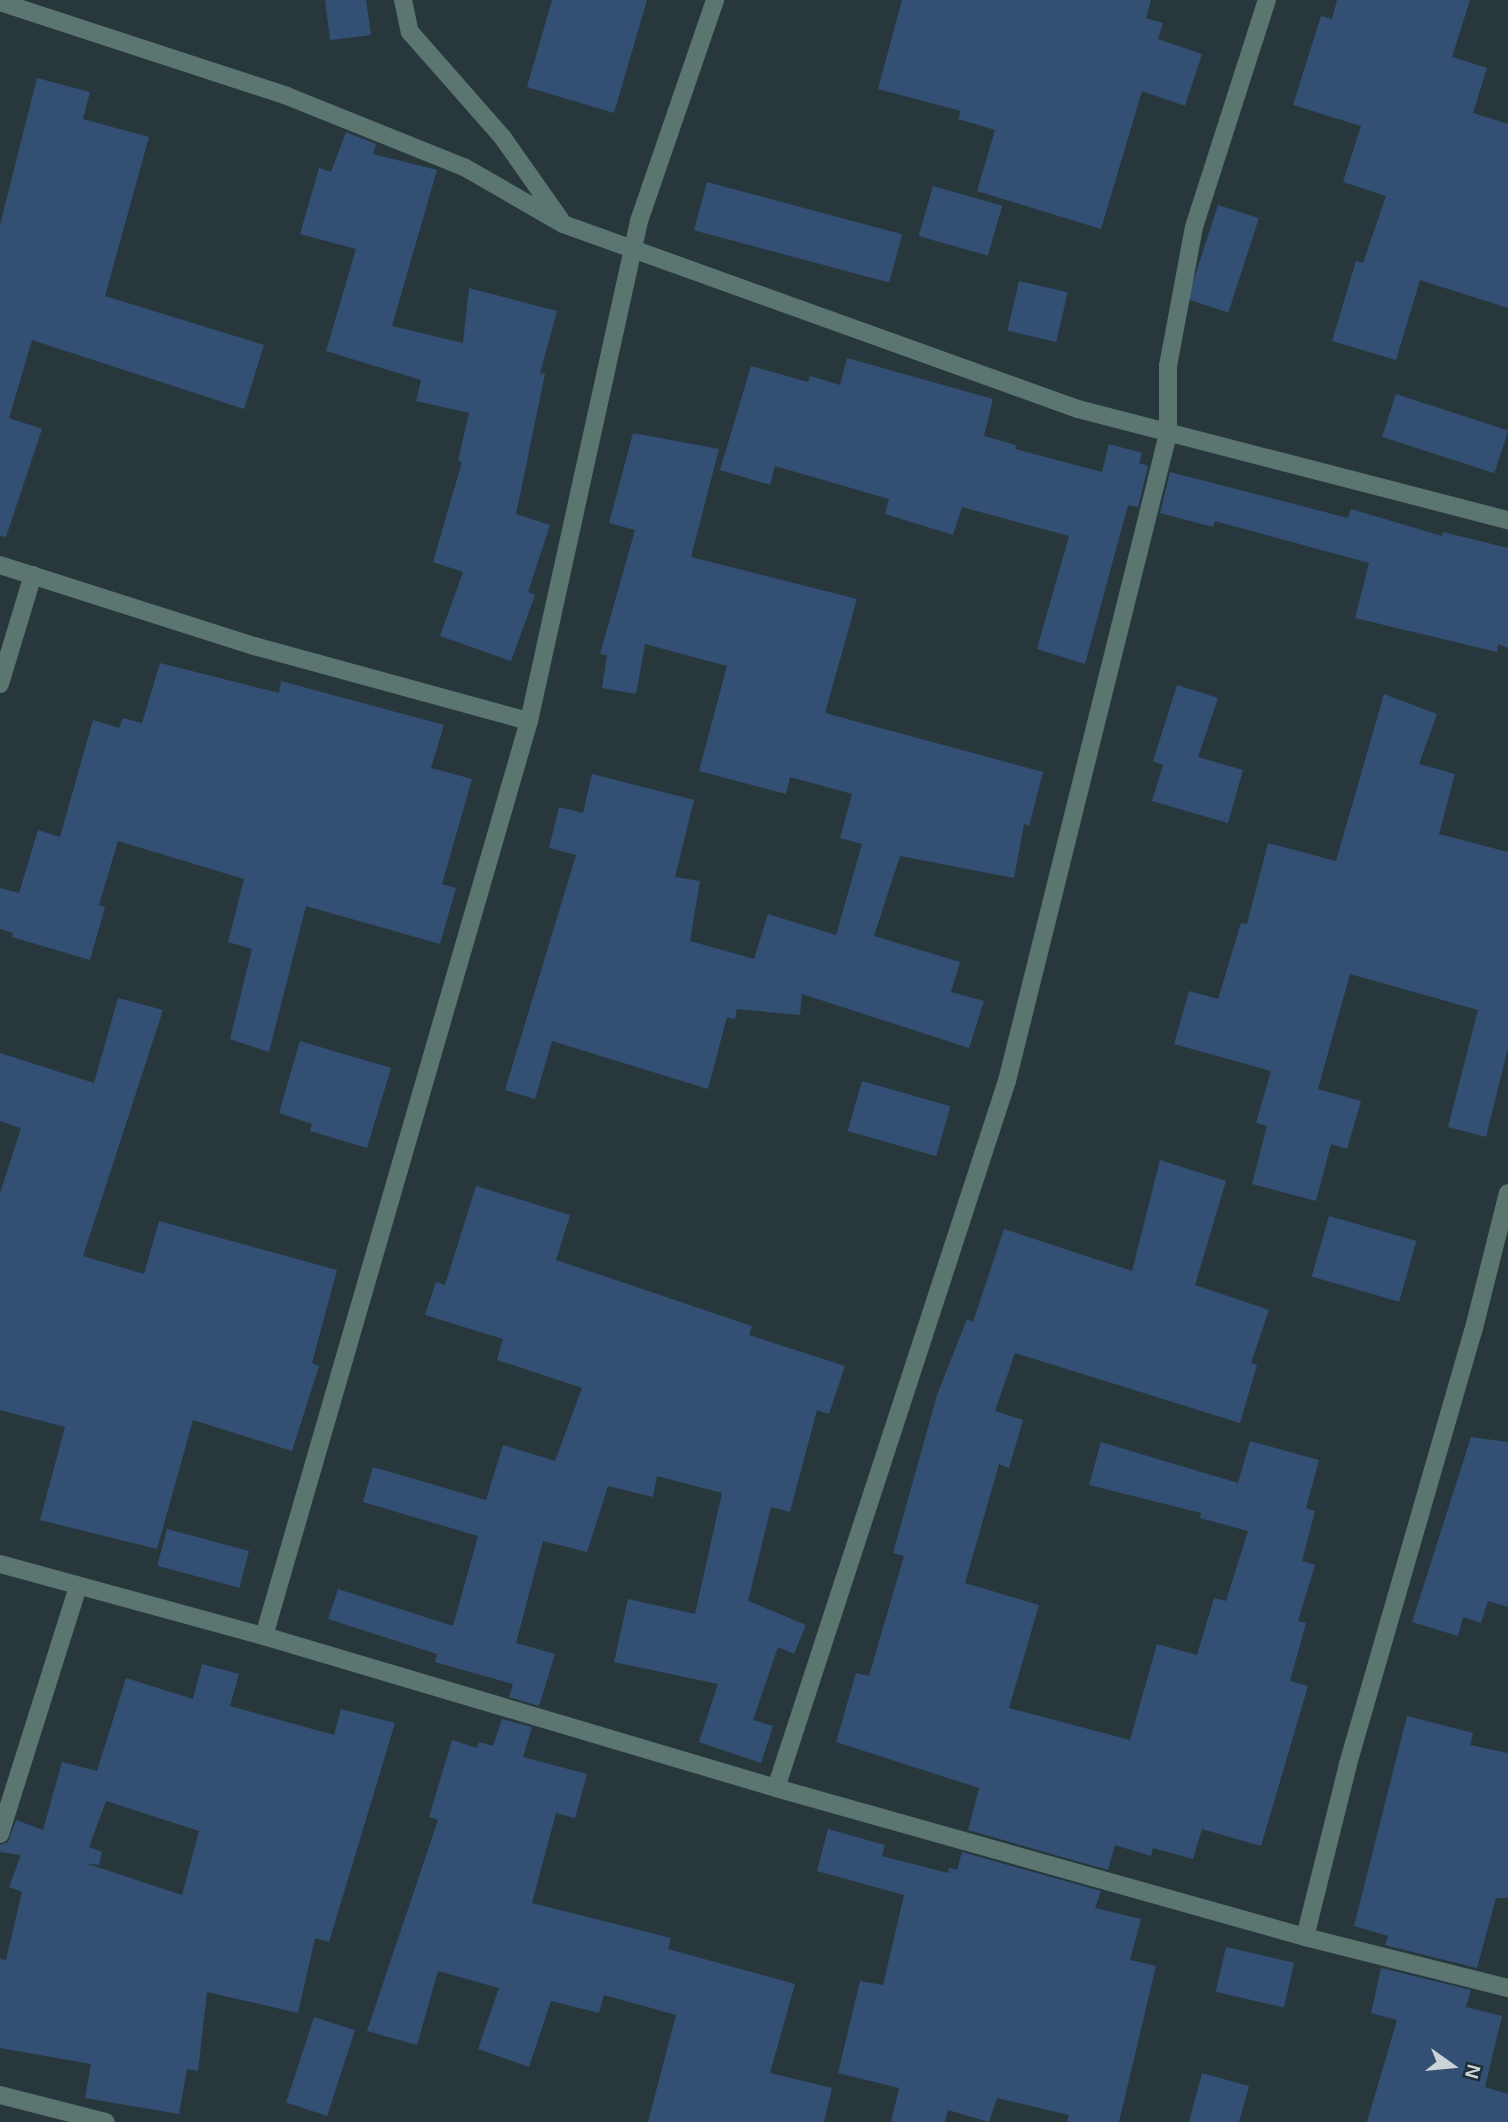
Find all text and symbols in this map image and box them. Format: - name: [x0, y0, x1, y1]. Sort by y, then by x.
- north arrow: [1417, 2031, 1487, 2101]
- text: N: [1461, 2062, 1485, 2081]

